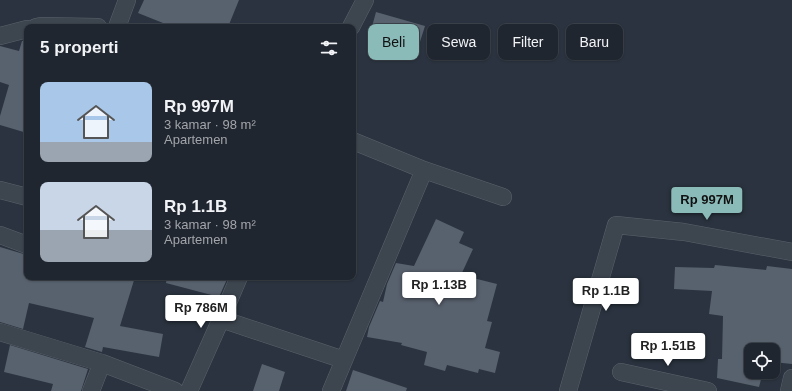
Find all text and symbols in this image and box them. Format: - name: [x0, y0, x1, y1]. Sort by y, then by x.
- chip: Beli: [368, 24, 419, 60]
- chip: Sewa: [427, 24, 490, 60]
- chip: Filter: [498, 24, 558, 60]
- chip: Baru: [566, 24, 623, 60]
- icon: filters: [318, 37, 340, 59]
- text: 5 properti: [40, 38, 118, 57]
- text: Rp 997M: [164, 97, 234, 116]
- icon: home: [72, 98, 120, 146]
- text: 3 kamar · 98 m²: [164, 117, 256, 132]
- text: Apartemen: [164, 132, 228, 147]
- pin: Rp 997M: [670, 187, 744, 221]
- text: Rp 997M: [680, 192, 734, 207]
- text: Rp 1.1B: [164, 197, 227, 216]
- icon: home: [72, 198, 120, 246]
- text: 3 kamar · 98 m²: [164, 217, 256, 232]
- text: Apartemen: [164, 232, 228, 247]
- pin: Rp 1.13B: [398, 272, 480, 306]
- text: Rp 1.13B: [411, 277, 467, 292]
- pin: Rp 1.1B: [569, 278, 643, 312]
- text: Rp 1.1B: [582, 283, 630, 298]
- pin: Rp 786M: [164, 295, 238, 329]
- text: Rp 786M: [174, 300, 228, 315]
- pin: Rp 1.51B: [627, 333, 709, 367]
- text: Rp 1.51B: [640, 338, 696, 353]
- map controls: [744, 343, 780, 379]
- button: locate: [744, 343, 780, 379]

